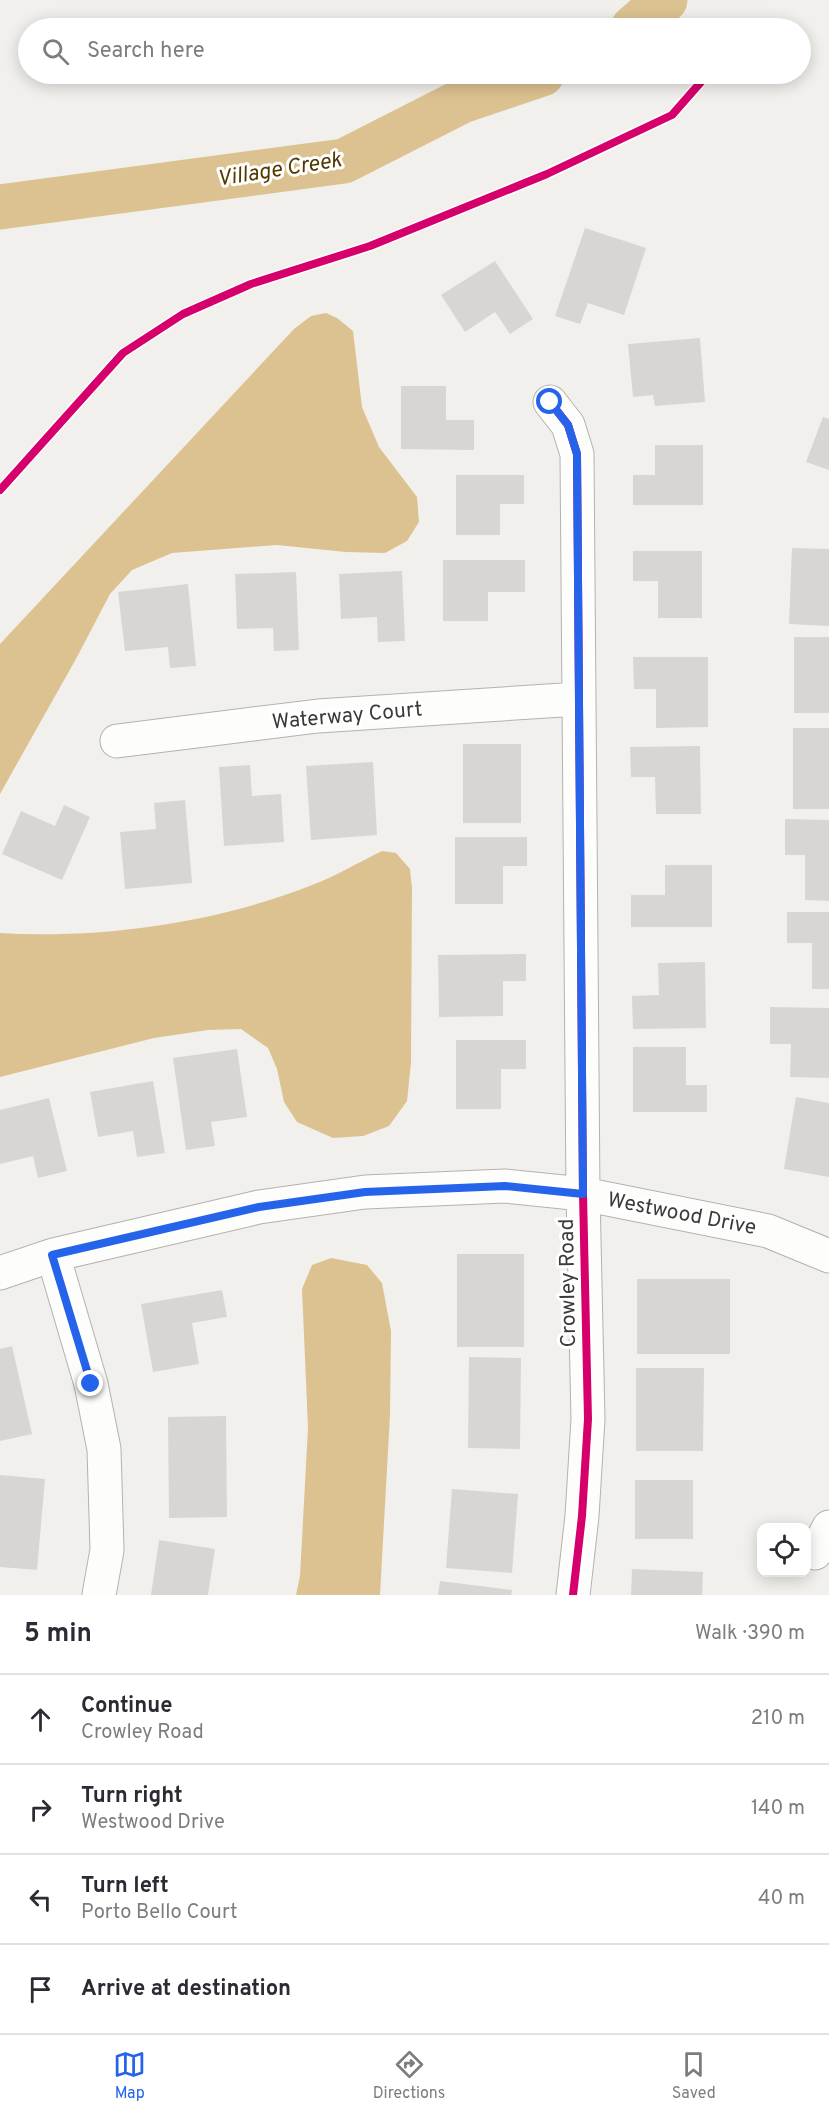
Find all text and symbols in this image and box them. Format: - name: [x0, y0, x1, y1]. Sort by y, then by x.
- search box: [18, 18, 811, 84]
- icon: search: [39, 35, 72, 68]
- text: Search here: [87, 38, 205, 65]
- water label: Village Creek: [215, 147, 344, 194]
- route start: [536, 388, 562, 414]
- street label: Waterway Court: [271, 696, 423, 737]
- street label: Westwood Drive: [605, 1187, 758, 1242]
- street label: Crowley Road: [554, 1218, 583, 1348]
- route end: [77, 1370, 103, 1396]
- map controls: [757, 1523, 811, 1577]
- button: locate: [757, 1523, 811, 1577]
- text: 5 min: [24, 1618, 92, 1651]
- text: Walk · 390 m: [695, 1621, 805, 1647]
- text: Continue: [81, 1693, 172, 1720]
- icon: ahead: [24, 1703, 57, 1736]
- text: 210 m: [751, 1706, 805, 1732]
- text: Crowley Road: [81, 1720, 204, 1746]
- text: Turn right: [81, 1783, 183, 1810]
- icon: right: [24, 1793, 57, 1826]
- text: 140 m: [751, 1796, 805, 1822]
- text: Westwood Drive: [81, 1810, 225, 1836]
- text: Turn left: [81, 1873, 169, 1900]
- icon: left: [24, 1883, 57, 1916]
- text: 40 m: [758, 1886, 805, 1912]
- text: Porto Bello Court: [81, 1900, 238, 1926]
- icon: arrive: [24, 1973, 57, 2006]
- text: Arrive at destination: [81, 1976, 291, 2003]
- tab: Map: [113, 2048, 146, 2104]
- tab: Directions: [373, 2048, 445, 2104]
- tab: Saved: [672, 2048, 716, 2104]

